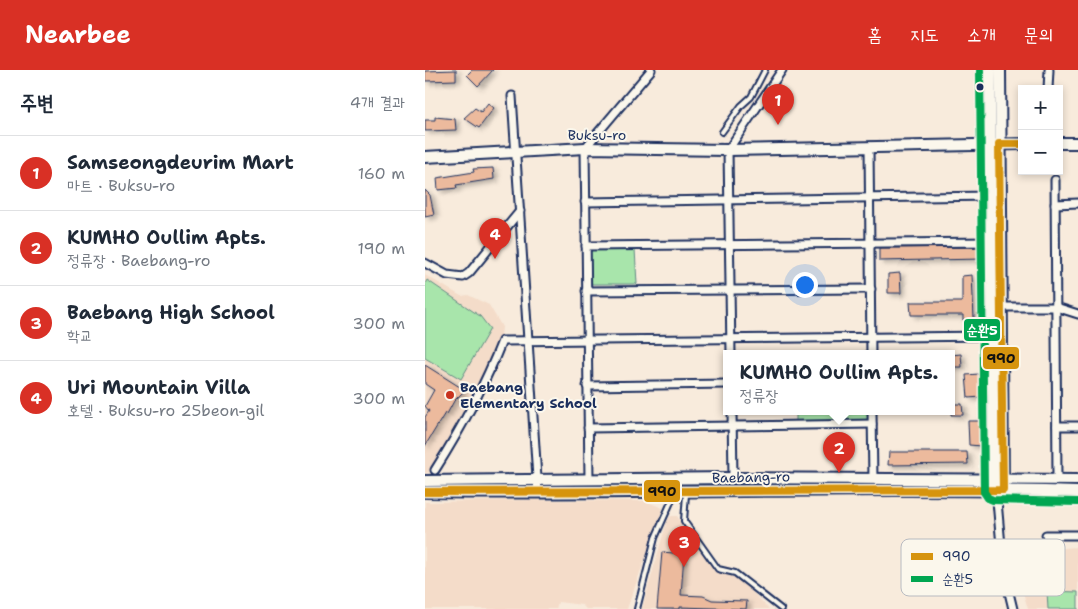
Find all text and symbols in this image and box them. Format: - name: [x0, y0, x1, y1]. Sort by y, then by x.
- text: Nearbee: [25, 19, 131, 51]
- text: 홈: [868, 23, 882, 47]
- text: 지도: [910, 23, 939, 47]
- text: 소개: [967, 23, 996, 47]
- text: 문의: [1024, 23, 1053, 47]
- unlabelled marker: [975, 82, 985, 92]
- pin: 1: [762, 84, 794, 125]
- map controls: [1018, 85, 1063, 175]
- button: +: [1018, 85, 1063, 130]
- text: 주변: [20, 89, 54, 117]
- text: 4개 결과: [350, 92, 405, 113]
- street label: Buksu-ro: [568, 126, 626, 144]
- button: −: [1018, 130, 1063, 175]
- text: Samseongdeurim Mart: [67, 150, 294, 175]
- text: 1: [32, 163, 40, 184]
- text: 160 m: [358, 163, 405, 184]
- text: 마트 · Buksu-ro: [67, 175, 175, 196]
- pin: 4: [479, 218, 511, 259]
- text: KUMHO Oullim Apts.: [67, 225, 266, 250]
- text: 2: [30, 238, 42, 259]
- text: 190 m: [358, 238, 405, 259]
- text: 정류장 · Baebang-ro: [67, 250, 210, 271]
- your location: [792, 272, 818, 298]
- text: Baebang High School: [67, 300, 275, 325]
- text: 3: [30, 313, 42, 334]
- text: 300 m: [353, 313, 405, 334]
- line badge: 순환5: [963, 318, 1001, 342]
- text: 순환5: [966, 321, 998, 339]
- text: 학교: [67, 325, 93, 346]
- line badge: 990: [982, 346, 1020, 370]
- text: 990: [986, 349, 1016, 367]
- popup: [723, 350, 955, 415]
- text: KUMHO Oullim Apts.: [740, 360, 938, 385]
- text: Uri Mountain Villa: [67, 375, 250, 400]
- place label: Baebang Elementary School: [460, 378, 597, 412]
- text: 정류장: [740, 385, 778, 406]
- text: 4: [30, 388, 42, 409]
- text: 300 m: [353, 388, 405, 409]
- marker: Baebang Elementary School: [444, 389, 456, 401]
- text: 호텔 · Buksu-ro 25beon-gil: [67, 400, 264, 421]
- pin: 2: [823, 432, 855, 473]
- street label: Baebang-ro: [712, 467, 790, 487]
- line badge: 990: [643, 479, 681, 503]
- text: 990: [647, 482, 677, 500]
- pin: 3: [668, 526, 700, 567]
- legend: [901, 539, 1065, 596]
- text: 990: [942, 547, 971, 565]
- text: 순환5: [942, 570, 973, 588]

